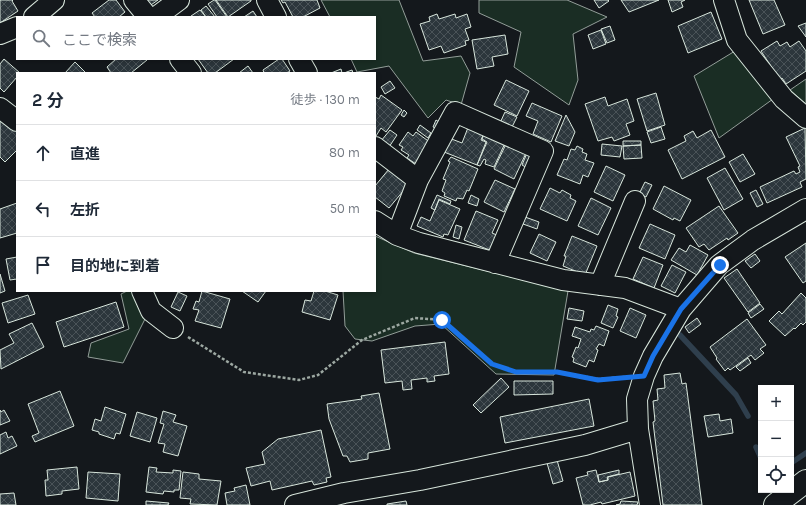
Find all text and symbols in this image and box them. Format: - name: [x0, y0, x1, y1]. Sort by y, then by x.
- search box: [16, 16, 376, 60]
- icon: search: [30, 27, 52, 49]
- text: ここで検索: [62, 31, 137, 49]
- text: 2 分: [32, 90, 64, 110]
- text: 徒歩 · 130 m: [291, 92, 360, 107]
- icon: ahead: [32, 142, 54, 164]
- text: 直進: [70, 145, 100, 163]
- text: 80 m: [329, 145, 360, 160]
- icon: left: [32, 198, 54, 220]
- text: 左折: [70, 201, 100, 219]
- text: 50 m: [330, 201, 360, 216]
- icon: arrive: [32, 254, 54, 276]
- route end: [711, 256, 729, 274]
- text: 目的地に到着: [70, 257, 160, 275]
- route start: [433, 311, 451, 329]
- map controls: [758, 385, 794, 493]
- button: +: [758, 385, 794, 421]
- button: −: [758, 421, 794, 457]
- button: locate: [758, 457, 794, 493]

